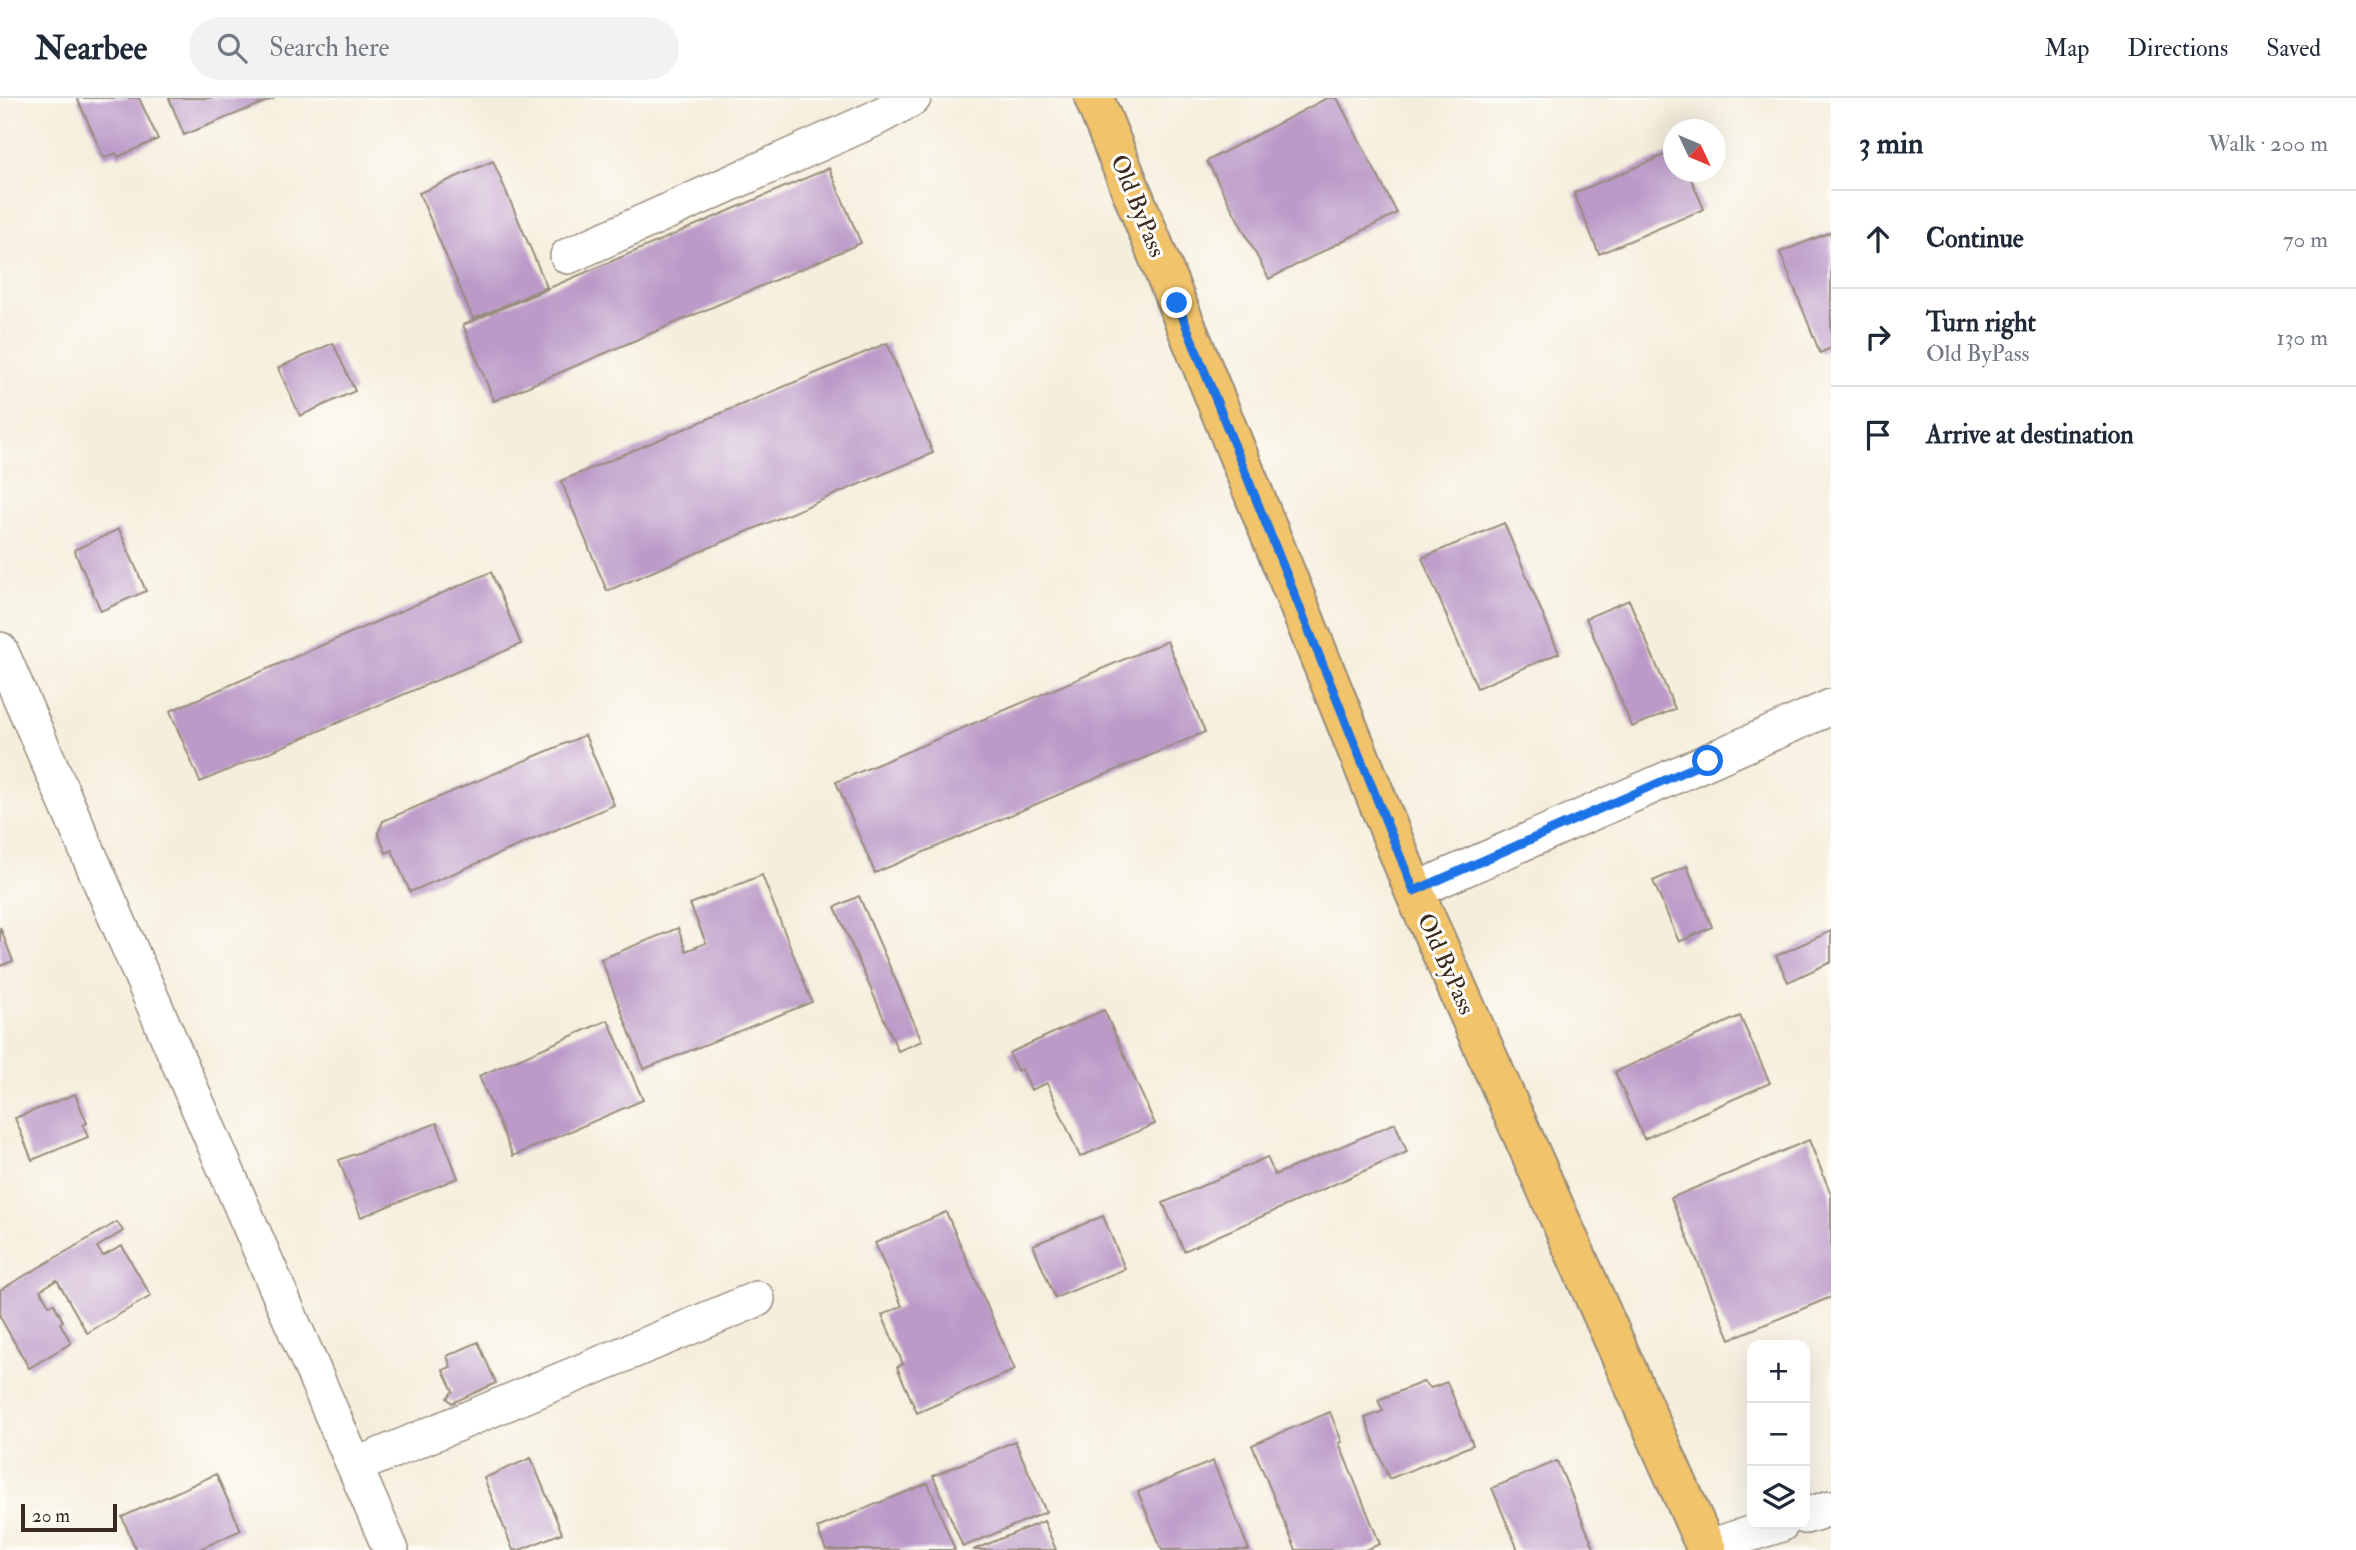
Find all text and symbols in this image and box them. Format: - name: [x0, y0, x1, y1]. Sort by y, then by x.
- search box: [189, 17, 679, 80]
- text: Nearbee: [35, 28, 147, 69]
- icon: search: [213, 29, 251, 67]
- text: Search here: [269, 32, 389, 64]
- text: Map: [2044, 33, 2089, 64]
- text: Directions: [2127, 33, 2228, 64]
- text: Saved: [2266, 33, 2321, 64]
- north arrow: [1663, 119, 1726, 182]
- text: 3 min: [1859, 125, 1924, 162]
- text: Walk · 200 m: [2208, 129, 2328, 158]
- street label: Old ByPass: [1103, 150, 1173, 262]
- icon: ahead: [1859, 220, 1897, 258]
- text: Continue: [1926, 223, 2024, 255]
- text: 70 m: [2283, 225, 2328, 254]
- route end: [1161, 287, 1192, 318]
- text: Turn right: [1926, 307, 2036, 339]
- icon: right: [1859, 318, 1897, 356]
- text: 130 m: [2276, 323, 2328, 352]
- text: Old ByPass: [1926, 339, 2030, 368]
- icon: arrive: [1859, 416, 1897, 454]
- text: Arrive at destination: [1926, 419, 2134, 451]
- route start: [1692, 745, 1723, 776]
- street label: Old ByPass: [1410, 908, 1482, 1020]
- map controls: [1747, 1340, 1810, 1529]
- button: +: [1747, 1340, 1810, 1403]
- button: −: [1747, 1403, 1810, 1466]
- button: layers: [1747, 1466, 1810, 1529]
- scale bar: [21, 1501, 117, 1533]
- text: 20 m: [32, 1504, 70, 1528]

